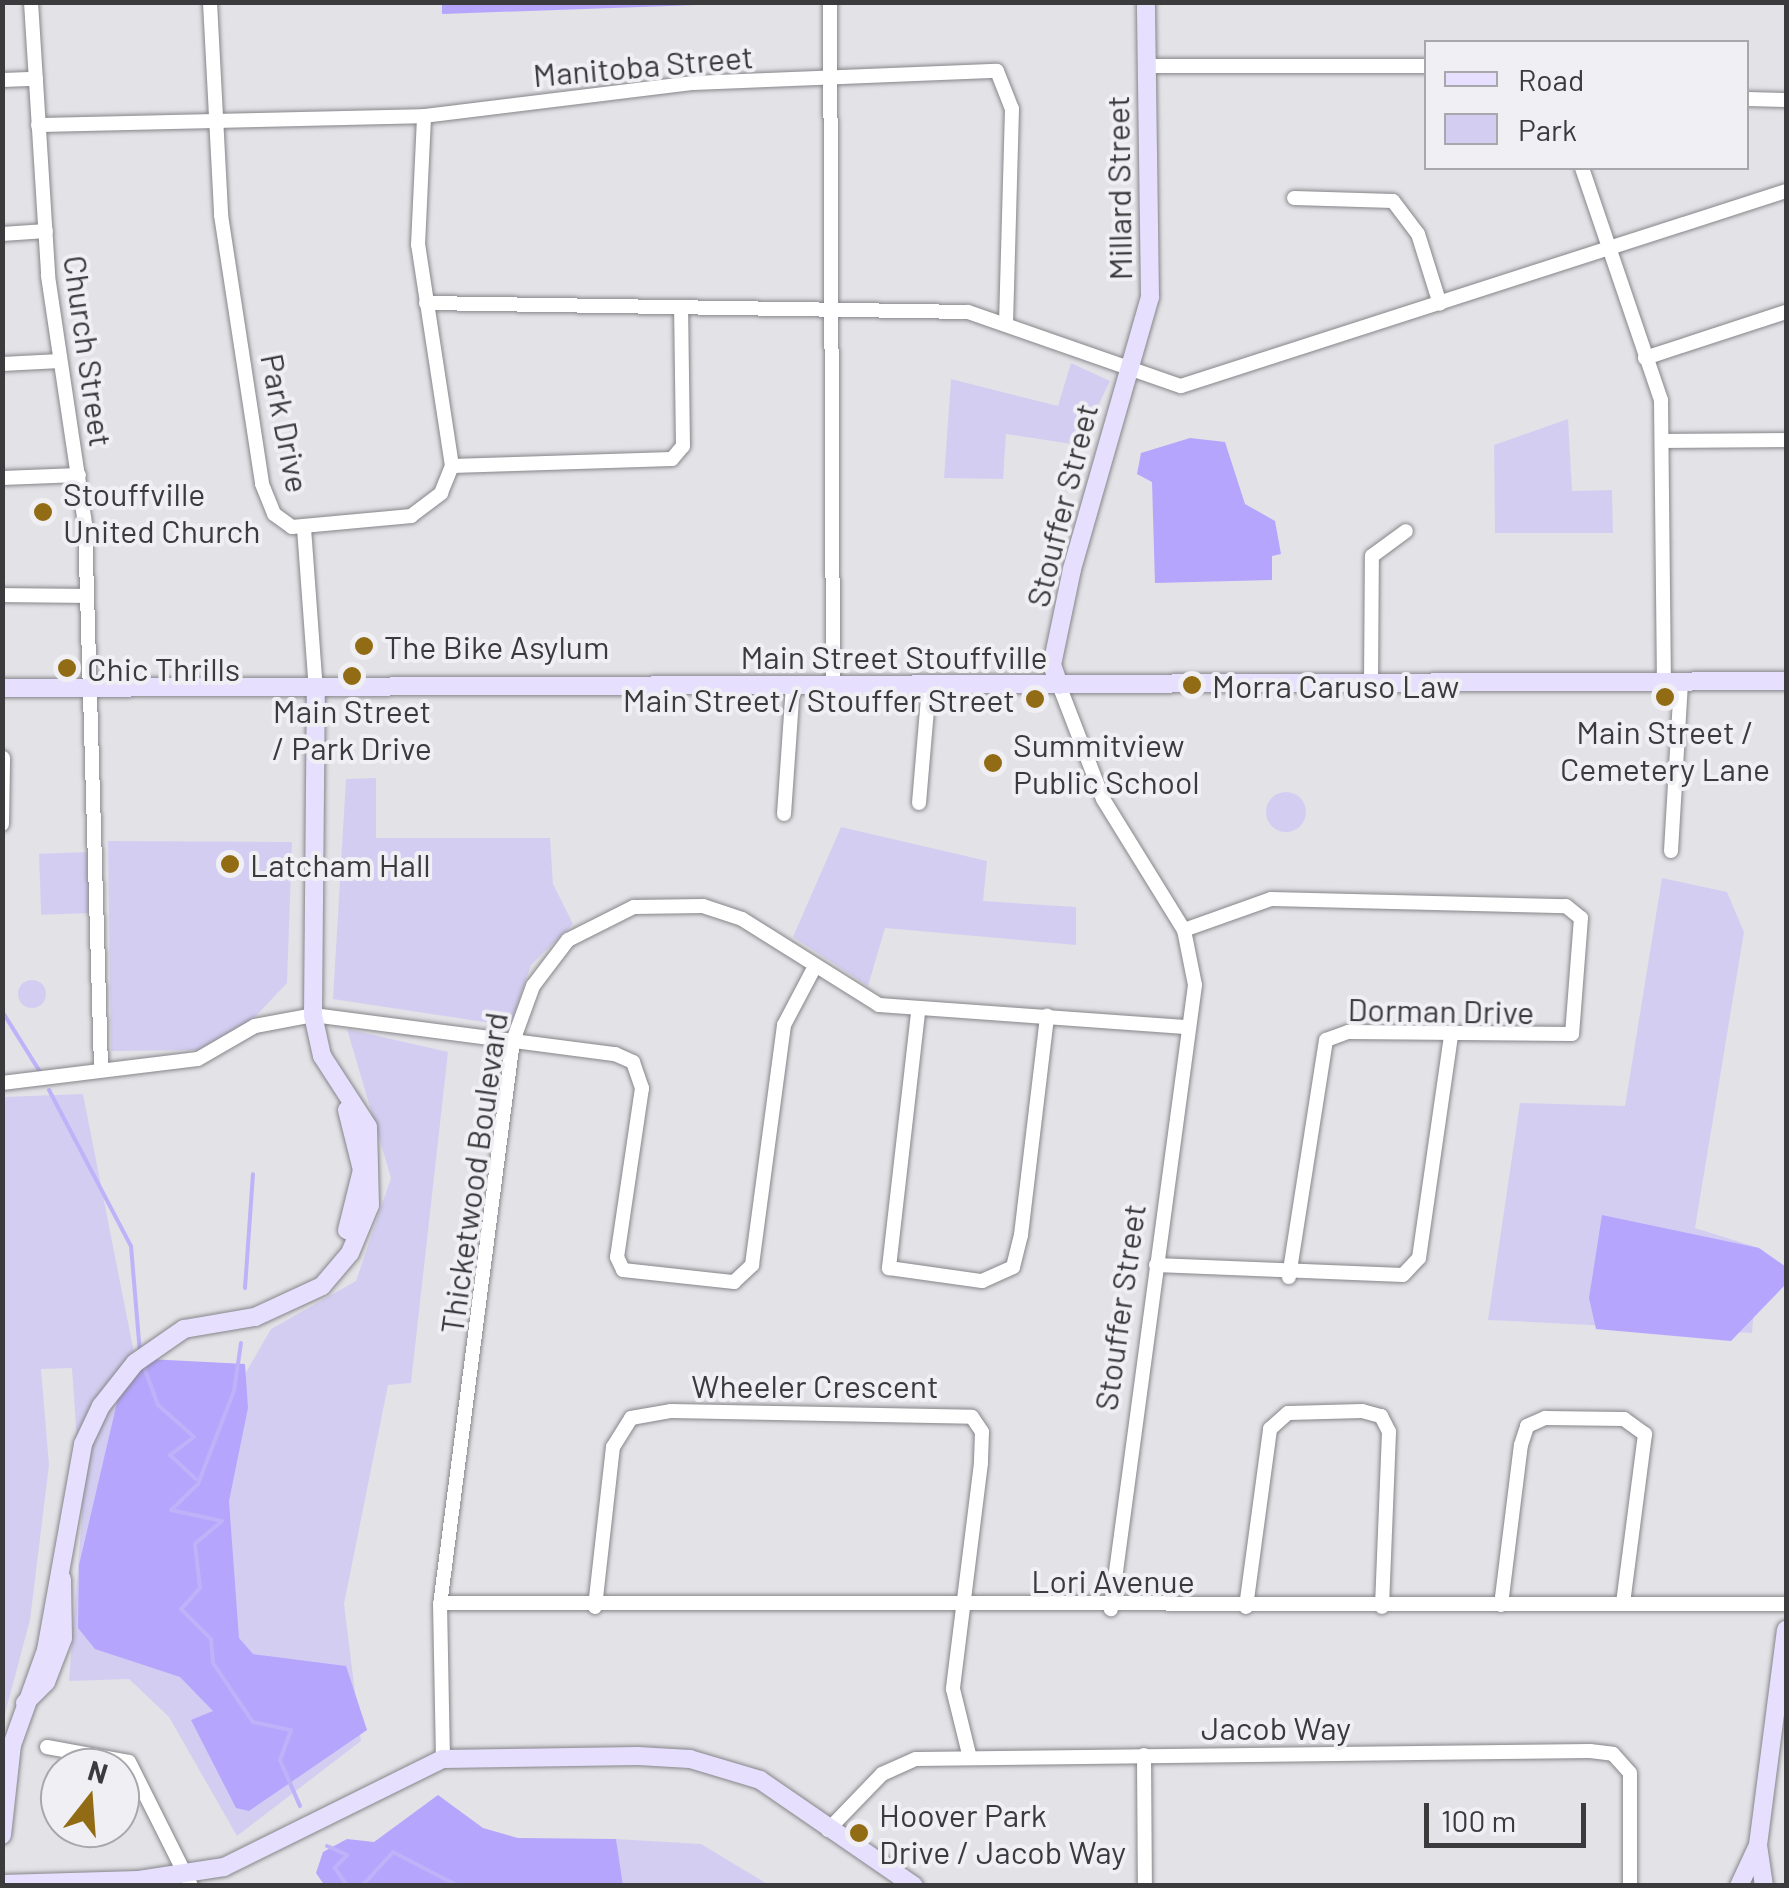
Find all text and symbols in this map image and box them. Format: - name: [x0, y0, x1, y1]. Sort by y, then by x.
- street label: Manitoba Street: [531, 36, 755, 94]
- legend: [1424, 40, 1749, 170]
- text: Road: [1518, 61, 1584, 97]
- street label: Millard Street: [1097, 95, 1139, 281]
- text: Park: [1518, 111, 1577, 147]
- street label: Church Street: [57, 253, 121, 449]
- street label: Park Drive: [254, 350, 318, 496]
- street label: Stouffer Street: [1017, 399, 1105, 611]
- place label: Stouffville United Church: [63, 475, 260, 550]
- marker: Stouffville United Church: [32, 501, 54, 523]
- place label: The Bike Asylum: [384, 627, 609, 665]
- marker: The Bike Asylum: [353, 635, 375, 657]
- street label: Main Street Stouffville: [740, 637, 1048, 675]
- place label: Chic Thrills: [87, 649, 240, 687]
- marker: Chic Thrills: [56, 657, 78, 679]
- marker: Main Street / Park Drive: [341, 665, 363, 687]
- place label: Morra Caruso Law: [1212, 666, 1459, 704]
- marker: Morra Caruso Law: [1181, 674, 1203, 696]
- place label: Main Street / Stouffer Street: [623, 680, 1015, 718]
- marker: Main Street / Cemetery Lane: [1654, 686, 1676, 708]
- marker: Main Street / Stouffer Street: [1024, 688, 1046, 710]
- place label: Main Street / Park Drive: [272, 692, 432, 767]
- place label: Main Street / Cemetery Lane: [1560, 713, 1770, 788]
- place label: Summitview Public School: [1013, 726, 1200, 801]
- marker: Summitview Public School: [982, 752, 1004, 774]
- place label: Latcham Hall: [250, 845, 431, 883]
- marker: Latcham Hall: [219, 853, 241, 875]
- street label: Dorman Drive: [1347, 989, 1535, 1031]
- street label: Thicketwood Boulevard: [431, 1010, 515, 1336]
- street label: Stouffer Street: [1085, 1201, 1153, 1413]
- street label: Wheeler Crescent: [691, 1366, 939, 1404]
- street label: Lori Avenue: [1031, 1561, 1195, 1599]
- street label: Jacob Way: [1201, 1708, 1351, 1746]
- north arrow: [40, 1748, 140, 1848]
- text: N: [84, 1752, 112, 1790]
- scale bar: [1429, 1783, 1592, 1845]
- place label: Hoover Park Drive / Jacob Way: [879, 1796, 1126, 1871]
- text: 100 m: [1441, 1802, 1516, 1838]
- marker: Hoover Park Drive / Jacob Way: [848, 1822, 870, 1844]

